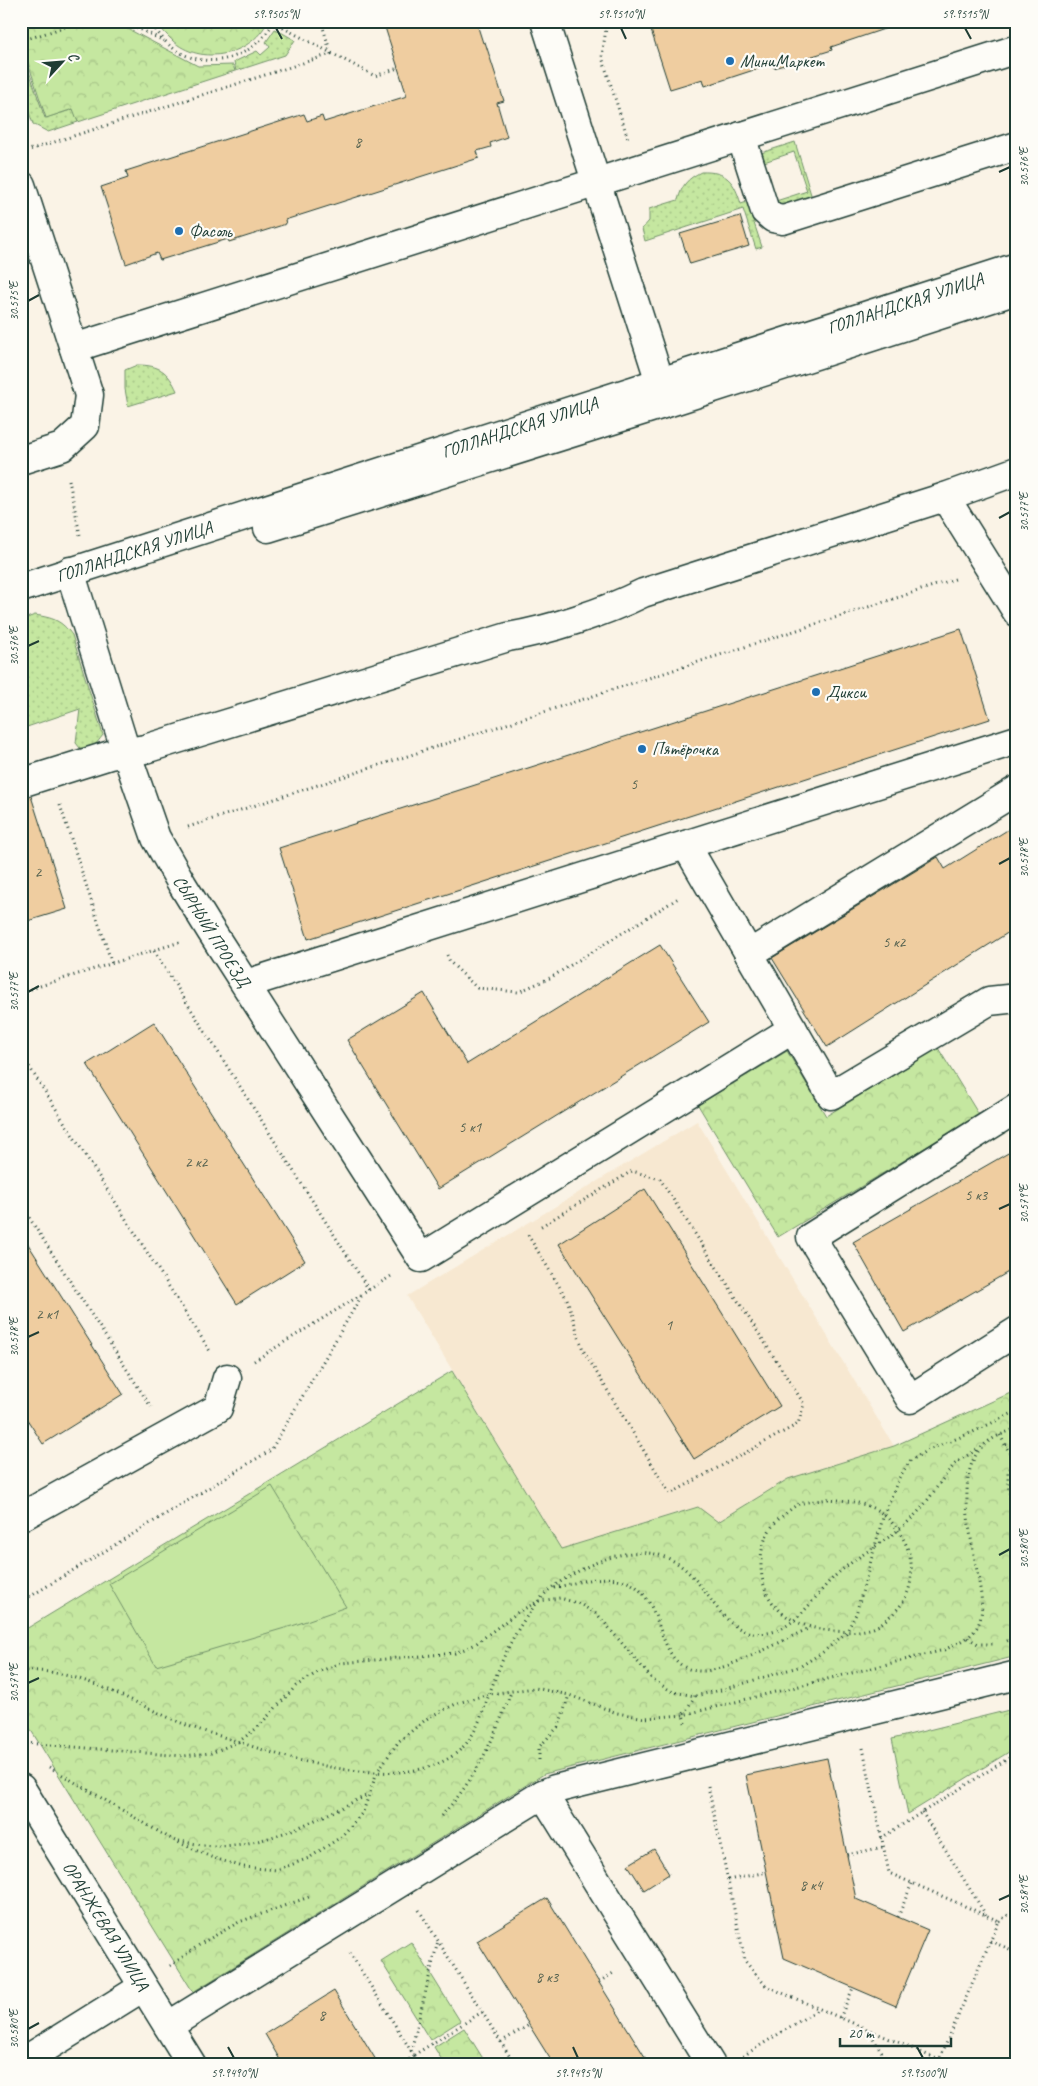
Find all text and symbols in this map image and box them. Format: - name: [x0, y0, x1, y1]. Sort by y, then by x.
- text: 59.9505°N: [253, 6, 300, 22]
- text: 59.9510°N: [598, 6, 645, 22]
- text: 59.9515°N: [942, 6, 989, 22]
- north arrow: [38, 38, 88, 88]
- text: С: [64, 50, 83, 65]
- place label: МиниМаркет: [740, 50, 825, 72]
- marker: МиниМаркет: [724, 55, 736, 67]
- house number: 8: [355, 133, 363, 152]
- text: 30.576°E: [1016, 146, 1032, 187]
- place label: Фасоль: [189, 220, 233, 242]
- marker: Фасоль: [173, 225, 185, 237]
- street label: ГОЛЛАНДСКАЯ УЛИЦА: [825, 267, 987, 338]
- text: 30.575°E: [6, 280, 22, 321]
- street label: ГОЛЛАНДСКАЯ УЛИЦА: [439, 392, 601, 463]
- text: 30.577°E: [1016, 491, 1032, 532]
- street label: ГОЛЛАНДСКАЯ УЛИЦА: [54, 516, 216, 587]
- text: 30.576°E: [6, 625, 22, 666]
- place label: Дикси: [826, 681, 867, 703]
- marker: Дикси: [810, 686, 822, 698]
- place label: Пятёрочка: [652, 738, 720, 760]
- marker: Пятёрочка: [636, 743, 648, 755]
- house number: 5: [631, 775, 639, 794]
- text: 30.578°E: [1016, 837, 1032, 878]
- house number: 2: [35, 863, 43, 882]
- street label: СЫРНЫЙ ПРОЕЗД: [168, 872, 256, 992]
- house number: 5 к2: [883, 933, 907, 952]
- text: 30.577°E: [6, 971, 22, 1012]
- house number: 5 к1: [459, 1118, 483, 1137]
- house number: 2 к2: [185, 1153, 209, 1172]
- text: 30.579°E: [1016, 1183, 1032, 1224]
- house number: 5 к3: [965, 1186, 989, 1205]
- house number: 2 к1: [36, 1305, 60, 1324]
- text: 30.578°E: [6, 1316, 22, 1357]
- house number: 1: [666, 1316, 674, 1335]
- text: 30.580°E: [1016, 1528, 1032, 1569]
- text: 30.579°E: [6, 1662, 22, 1703]
- street label: ОРАНЖЕВАЯ УЛИЦА: [58, 1857, 155, 1995]
- text: 30.581°E: [1016, 1874, 1032, 1915]
- house number: 8 к4: [800, 1876, 824, 1895]
- house number: 8 к3: [536, 1968, 560, 1987]
- house number: 8: [319, 2006, 327, 2025]
- text: 30.580°E: [6, 2008, 22, 2049]
- scale bar: [840, 2016, 952, 2048]
- text: 20 m: [848, 2024, 875, 2043]
- text: 59.9490°N: [211, 2065, 258, 2081]
- text: 59.9495°N: [555, 2065, 602, 2081]
- text: 59.9500°N: [900, 2065, 947, 2081]

